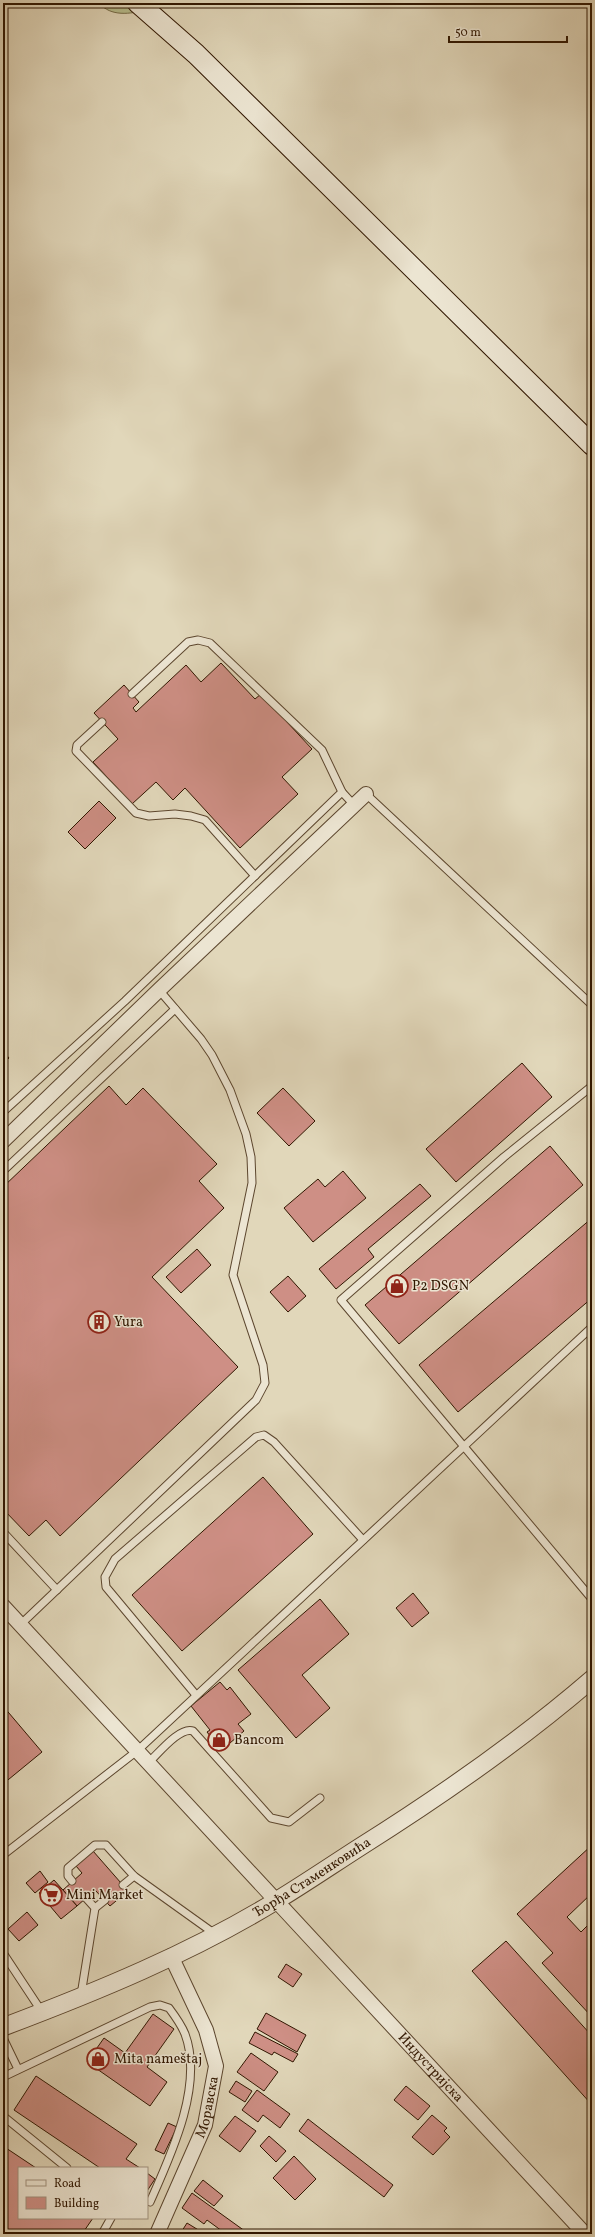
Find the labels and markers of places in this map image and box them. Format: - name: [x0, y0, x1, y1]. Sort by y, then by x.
- shop icon: P2 DSGN: [384, 1273, 410, 1299]
- place label: P2 DSGN: [412, 1277, 469, 1296]
- building icon: Yura: [86, 1309, 112, 1335]
- place label: Yura: [114, 1313, 143, 1332]
- shop icon: Bancom: [206, 1727, 232, 1753]
- place label: Bancom: [234, 1731, 284, 1750]
- supermarket icon: Mini Market: [38, 1882, 64, 1908]
- place label: Mini Market: [66, 1886, 144, 1905]
- shop icon: Mita nameštaj: [85, 2046, 111, 2072]
- place label: Mita nameštaj: [114, 2050, 202, 2069]

